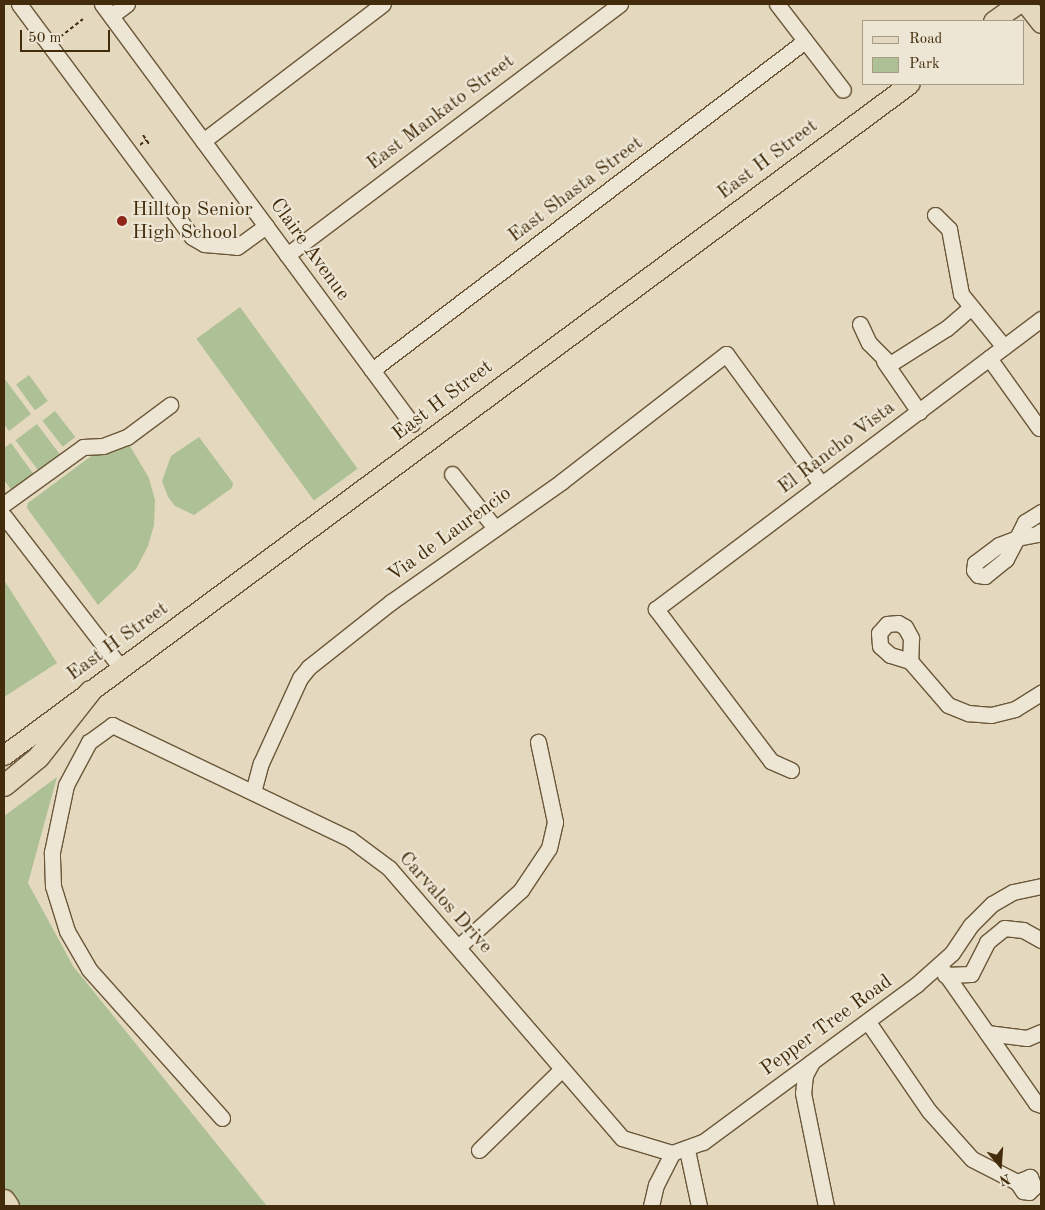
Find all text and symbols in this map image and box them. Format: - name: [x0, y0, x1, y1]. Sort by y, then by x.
- scale bar: [22, 20, 112, 52]
- legend: [862, 20, 1025, 85]
- text: 50 m: [28, 31, 62, 46]
- text: Road: [909, 32, 942, 47]
- street label: East Mankato Street: [363, 50, 519, 176]
- text: Park: [909, 57, 940, 72]
- street label: East H Street: [713, 115, 823, 205]
- street label: East Shasta Street: [504, 132, 648, 248]
- street label: Claire Avenue: [264, 194, 354, 306]
- place label: Hilltop Senior High School: [132, 198, 253, 245]
- marker: Hilltop Senior High School: [116, 215, 128, 227]
- street label: East H Street: [388, 356, 498, 446]
- street label: El Rancho Vista: [774, 396, 900, 500]
- street label: Via de Laurencio: [384, 482, 516, 588]
- street label: East H Street: [63, 597, 173, 687]
- street label: Carvalos Drive: [393, 847, 497, 959]
- street label: Pepper Tree Road: [757, 970, 897, 1082]
- north arrow: [975, 1140, 1025, 1190]
- text: N: [997, 1171, 1012, 1188]

